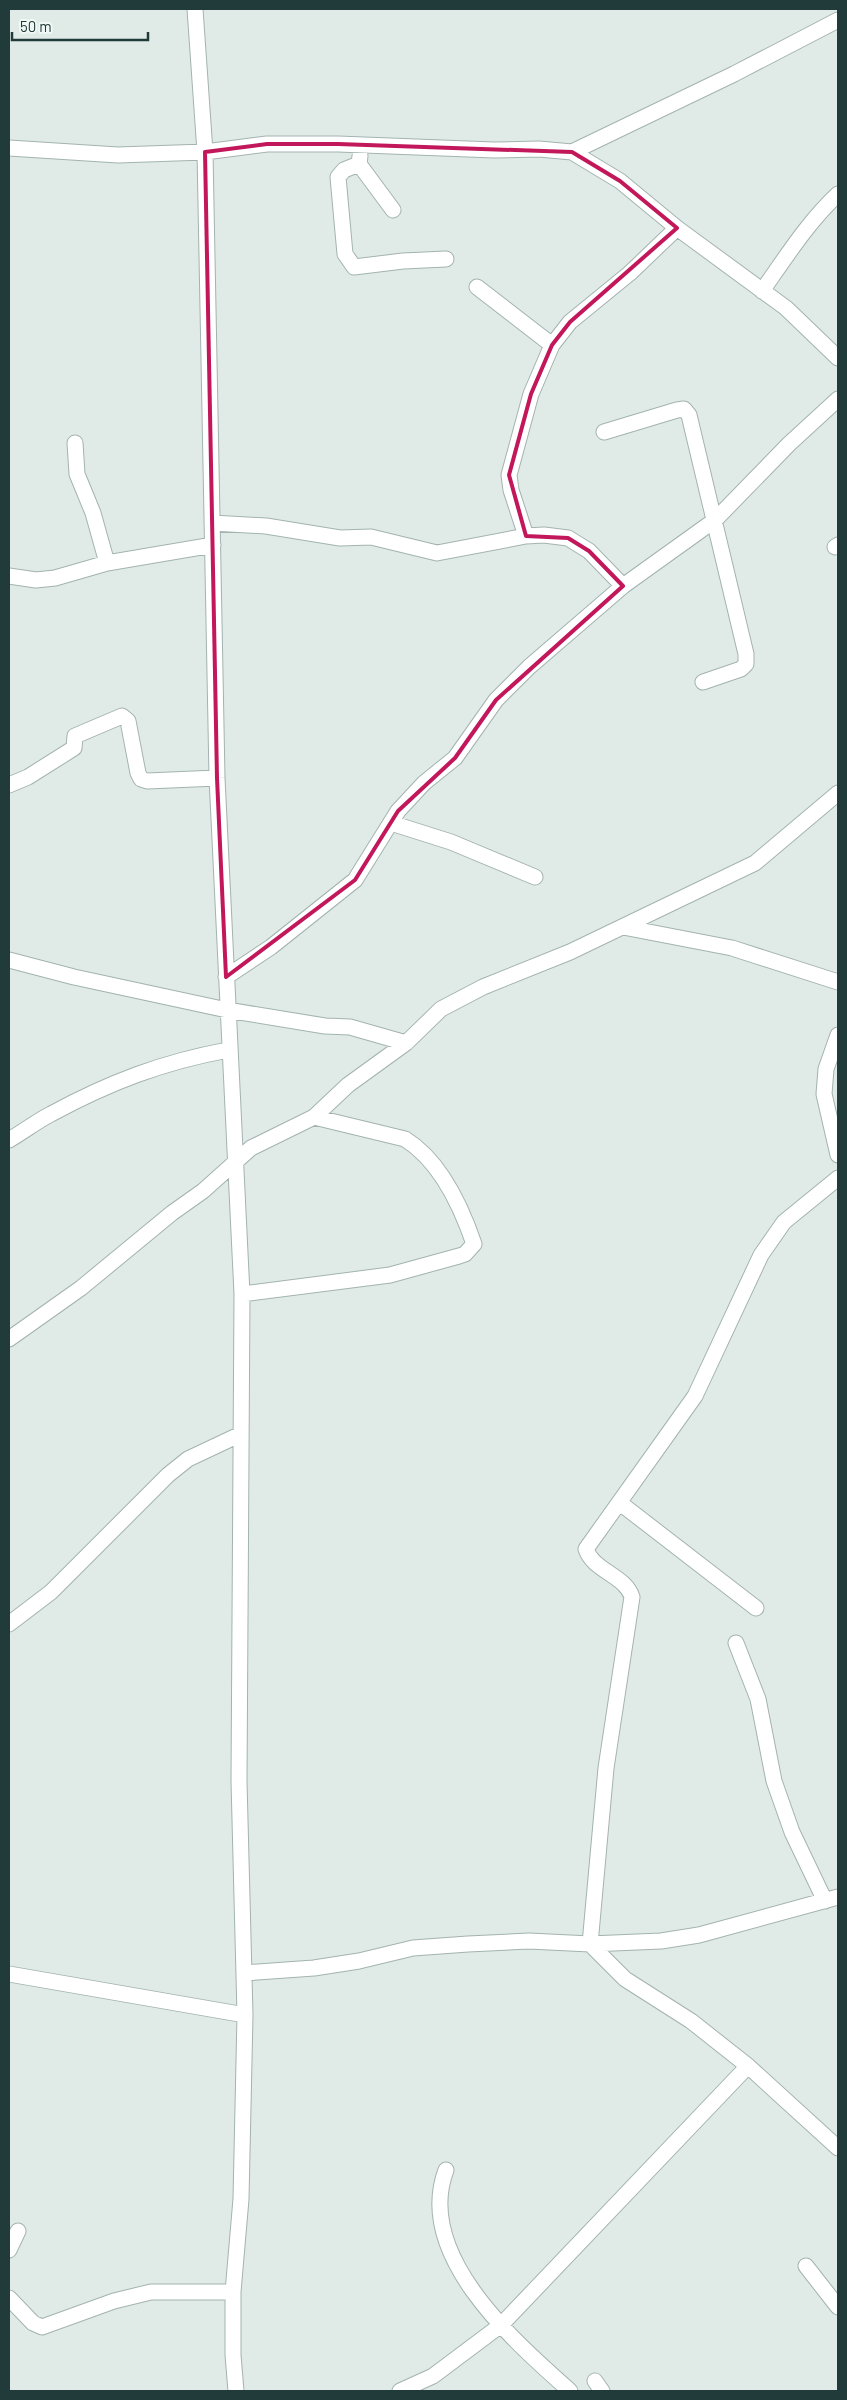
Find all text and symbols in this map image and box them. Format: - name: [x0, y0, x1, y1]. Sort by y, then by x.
- scale bar: [12, 10, 149, 42]
- text: 50 m: [20, 17, 52, 35]

